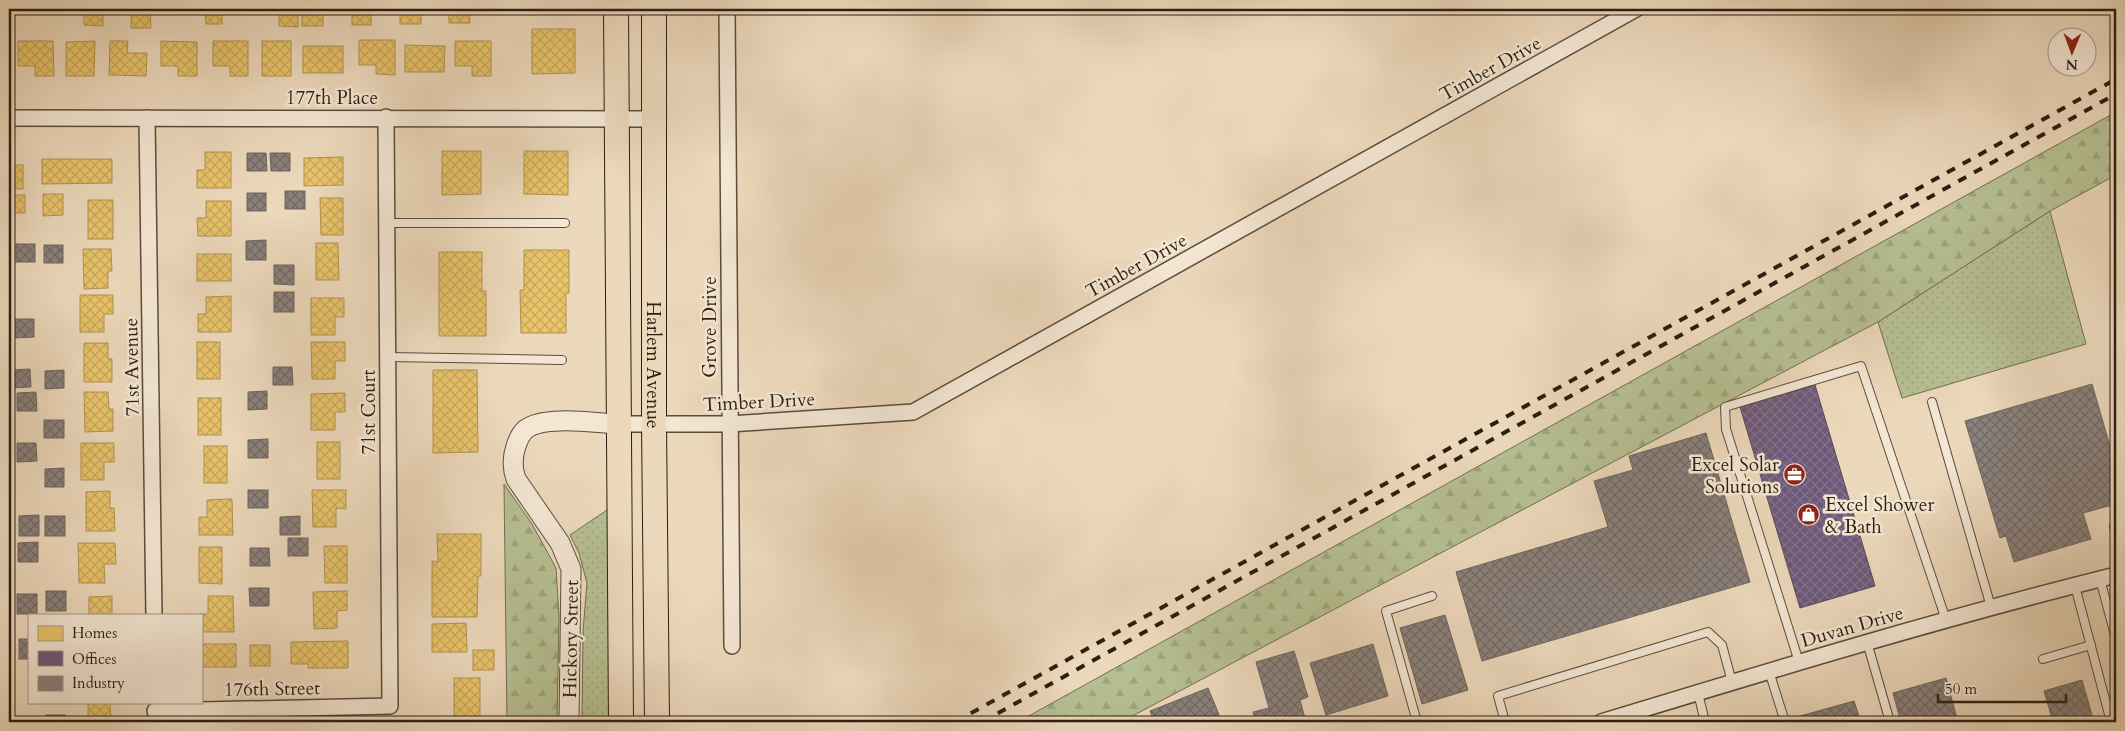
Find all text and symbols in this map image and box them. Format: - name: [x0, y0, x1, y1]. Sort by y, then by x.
- north arrow: [2048, 28, 2098, 78]
- street label: Timber Drive: [1435, 30, 1546, 107]
- text: N: [2066, 55, 2078, 74]
- street label: 177th Place: [286, 85, 378, 111]
- street label: Timber Drive: [1081, 227, 1192, 304]
- street label: Grove Drive: [697, 276, 723, 378]
- street label: Harlem Avenue: [640, 301, 666, 429]
- street label: 71st Avenue: [118, 317, 146, 416]
- street label: 71st Court: [356, 369, 382, 455]
- street label: Timber Drive: [702, 386, 816, 418]
- place label: Excel Solar Solutions: [1691, 452, 1779, 500]
- office icon: Excel Solar Solutions: [1783, 463, 1807, 487]
- place label: Excel Shower & Bath: [1825, 492, 1934, 540]
- shop icon: Excel Shower & Bath: [1797, 503, 1821, 527]
- street label: Hickory Street: [557, 580, 585, 698]
- street label: Duvan Drive: [1798, 600, 1907, 654]
- legend: [28, 614, 202, 704]
- text: Homes: [72, 623, 117, 643]
- text: Offices: [72, 649, 117, 669]
- scale bar: [1938, 671, 2065, 703]
- text: Industry: [72, 673, 125, 693]
- street label: 176th Street: [224, 675, 320, 703]
- text: 50 m: [1945, 679, 1977, 699]

